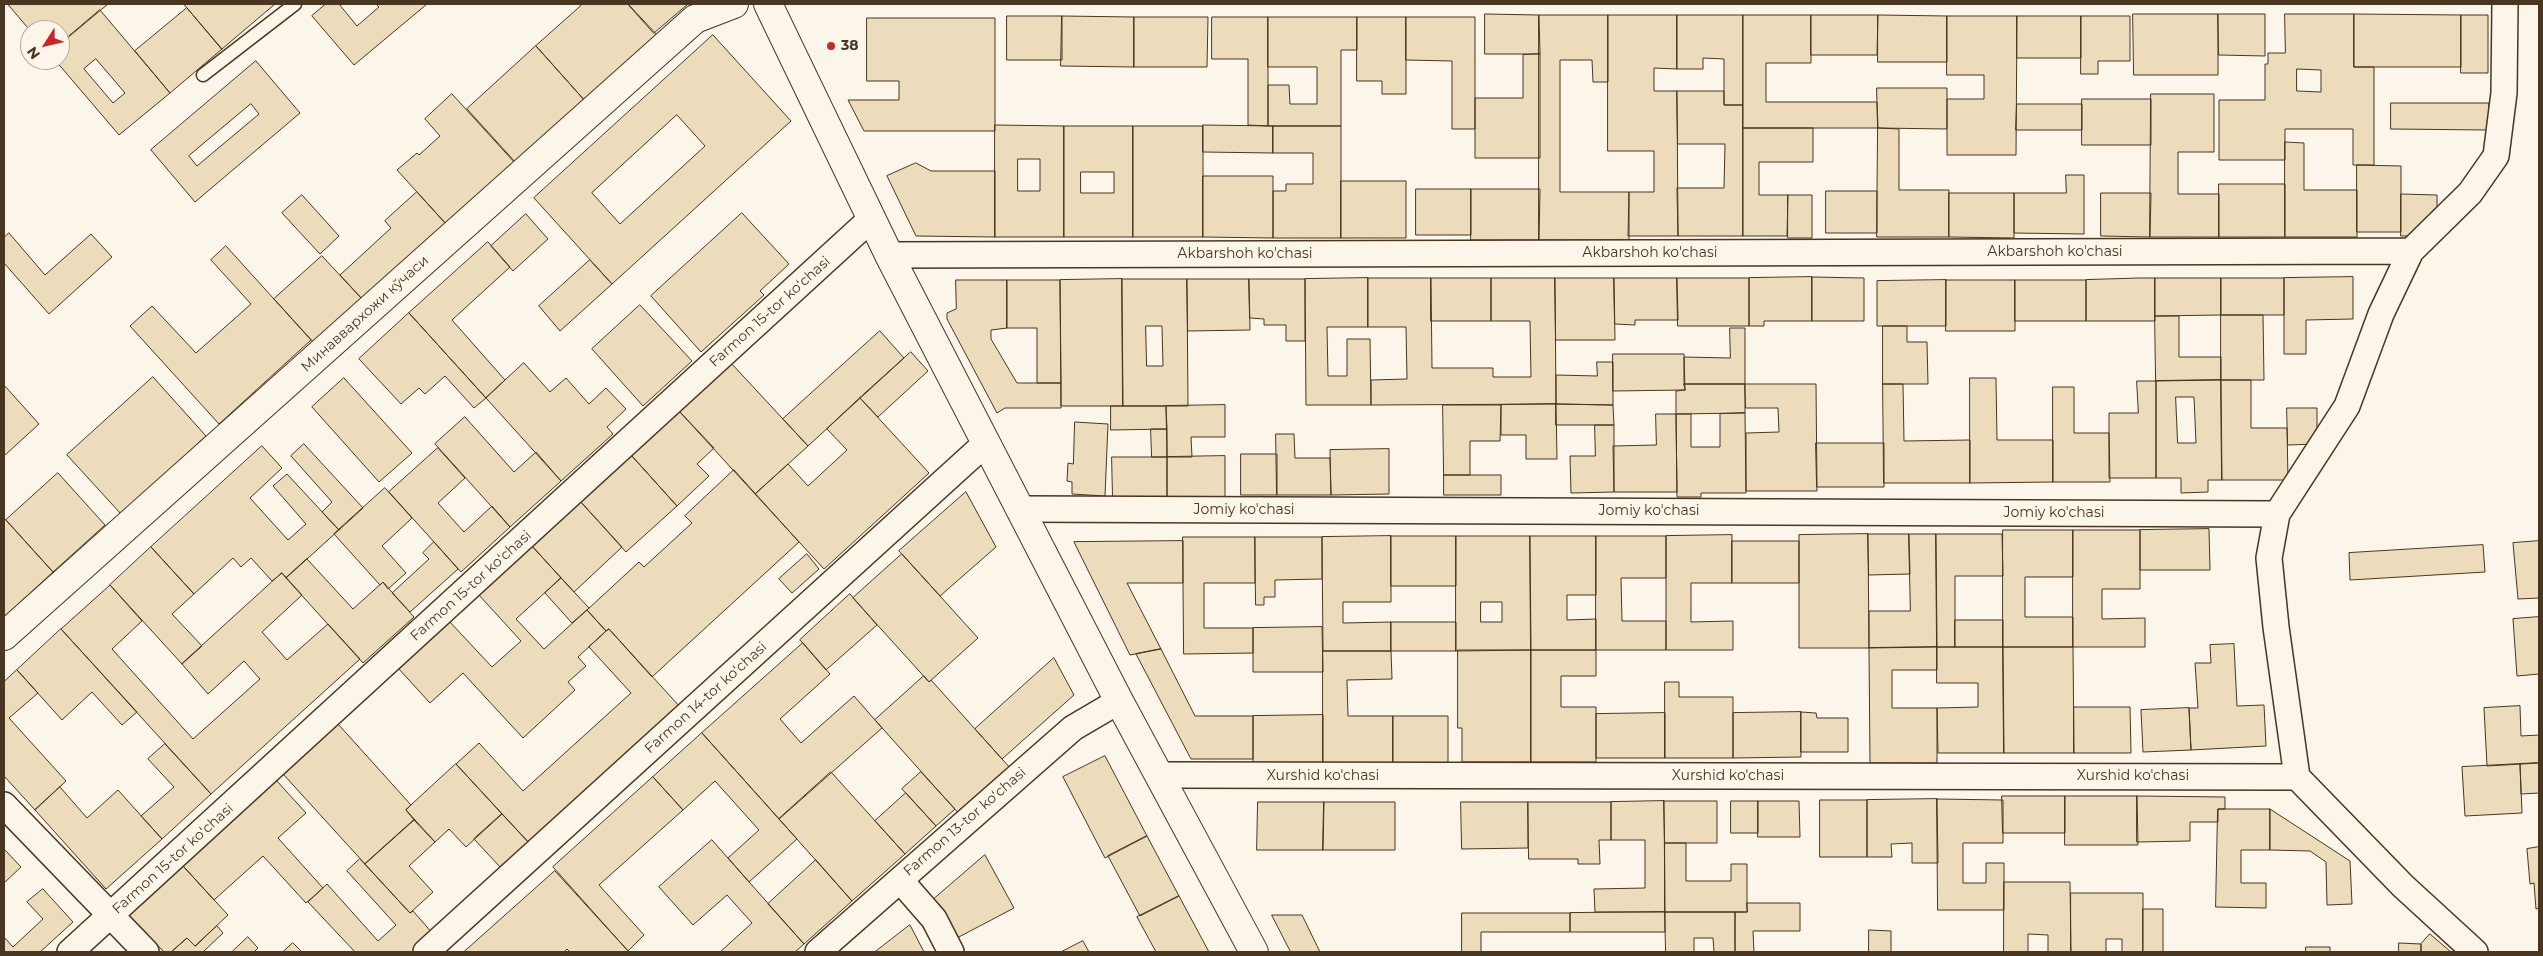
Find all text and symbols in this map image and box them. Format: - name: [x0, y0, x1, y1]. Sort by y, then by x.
- north arrow: [20, 20, 70, 70]
- place label: 38: [841, 38, 859, 54]
- marker: 38: [825, 40, 837, 52]
- text: N: [23, 43, 44, 63]
- street label: Akbarshoh ko'chasi: [1987, 244, 2123, 260]
- street label: Akbarshoh ko'chasi: [1582, 245, 1718, 261]
- street label: Akbarshoh ko'chasi: [1177, 246, 1313, 262]
- street label: Минаввархожи кўчаси: [298, 252, 432, 376]
- street label: Farmon 15-tor koʻchasi: [706, 253, 834, 371]
- street label: Jomiy ko'chasi: [1194, 502, 1294, 518]
- street label: Jomiy ko'chasi: [1599, 503, 1699, 519]
- street label: Jomiy ko'chasi: [2004, 505, 2104, 521]
- street label: Farmon 15-tor koʻchasi: [407, 527, 535, 645]
- street label: Farmon 14-tor koʻchasi: [641, 639, 771, 757]
- street label: Farmon 13-tor koʻchasi: [900, 764, 1030, 880]
- street label: Xurshid ko'chasi: [1267, 768, 1379, 784]
- street label: Xurshid ko'chasi: [1672, 768, 1784, 784]
- street label: Xurshid ko'chasi: [2077, 768, 2189, 784]
- street label: Farmon 15-tor koʻchasi: [109, 800, 237, 918]

